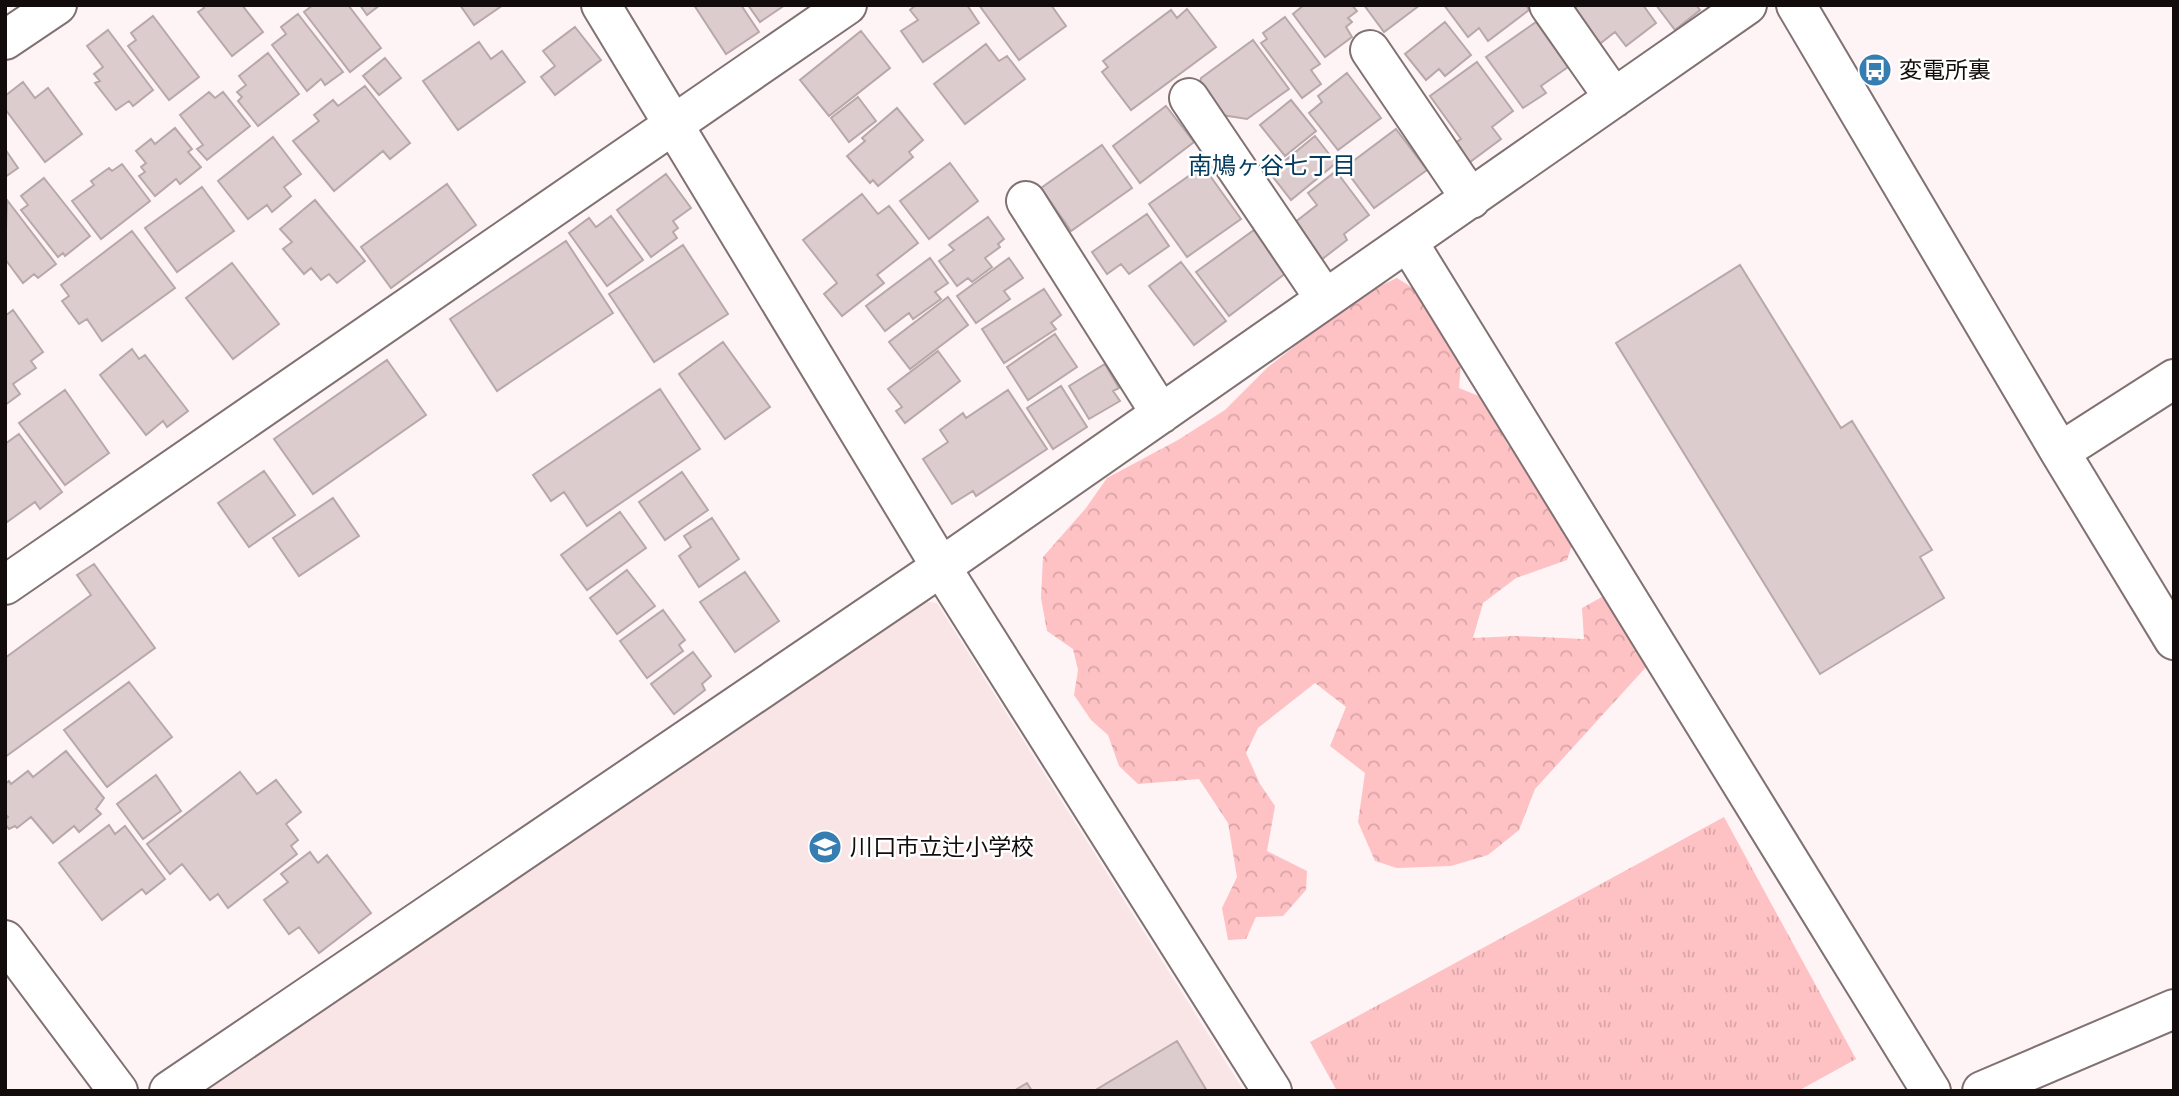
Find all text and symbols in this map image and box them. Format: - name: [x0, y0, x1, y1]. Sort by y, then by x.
- bus stop icon: 変電所裏: [1856, 51, 1894, 89]
- place label: 変電所裏: [1899, 56, 1991, 84]
- district label: 南鳩ヶ谷七丁目: [1188, 151, 1356, 180]
- school or university icon: 川口市立辻小学校: [806, 828, 844, 866]
- place label: 川口市立辻小学校: [850, 833, 1034, 861]

